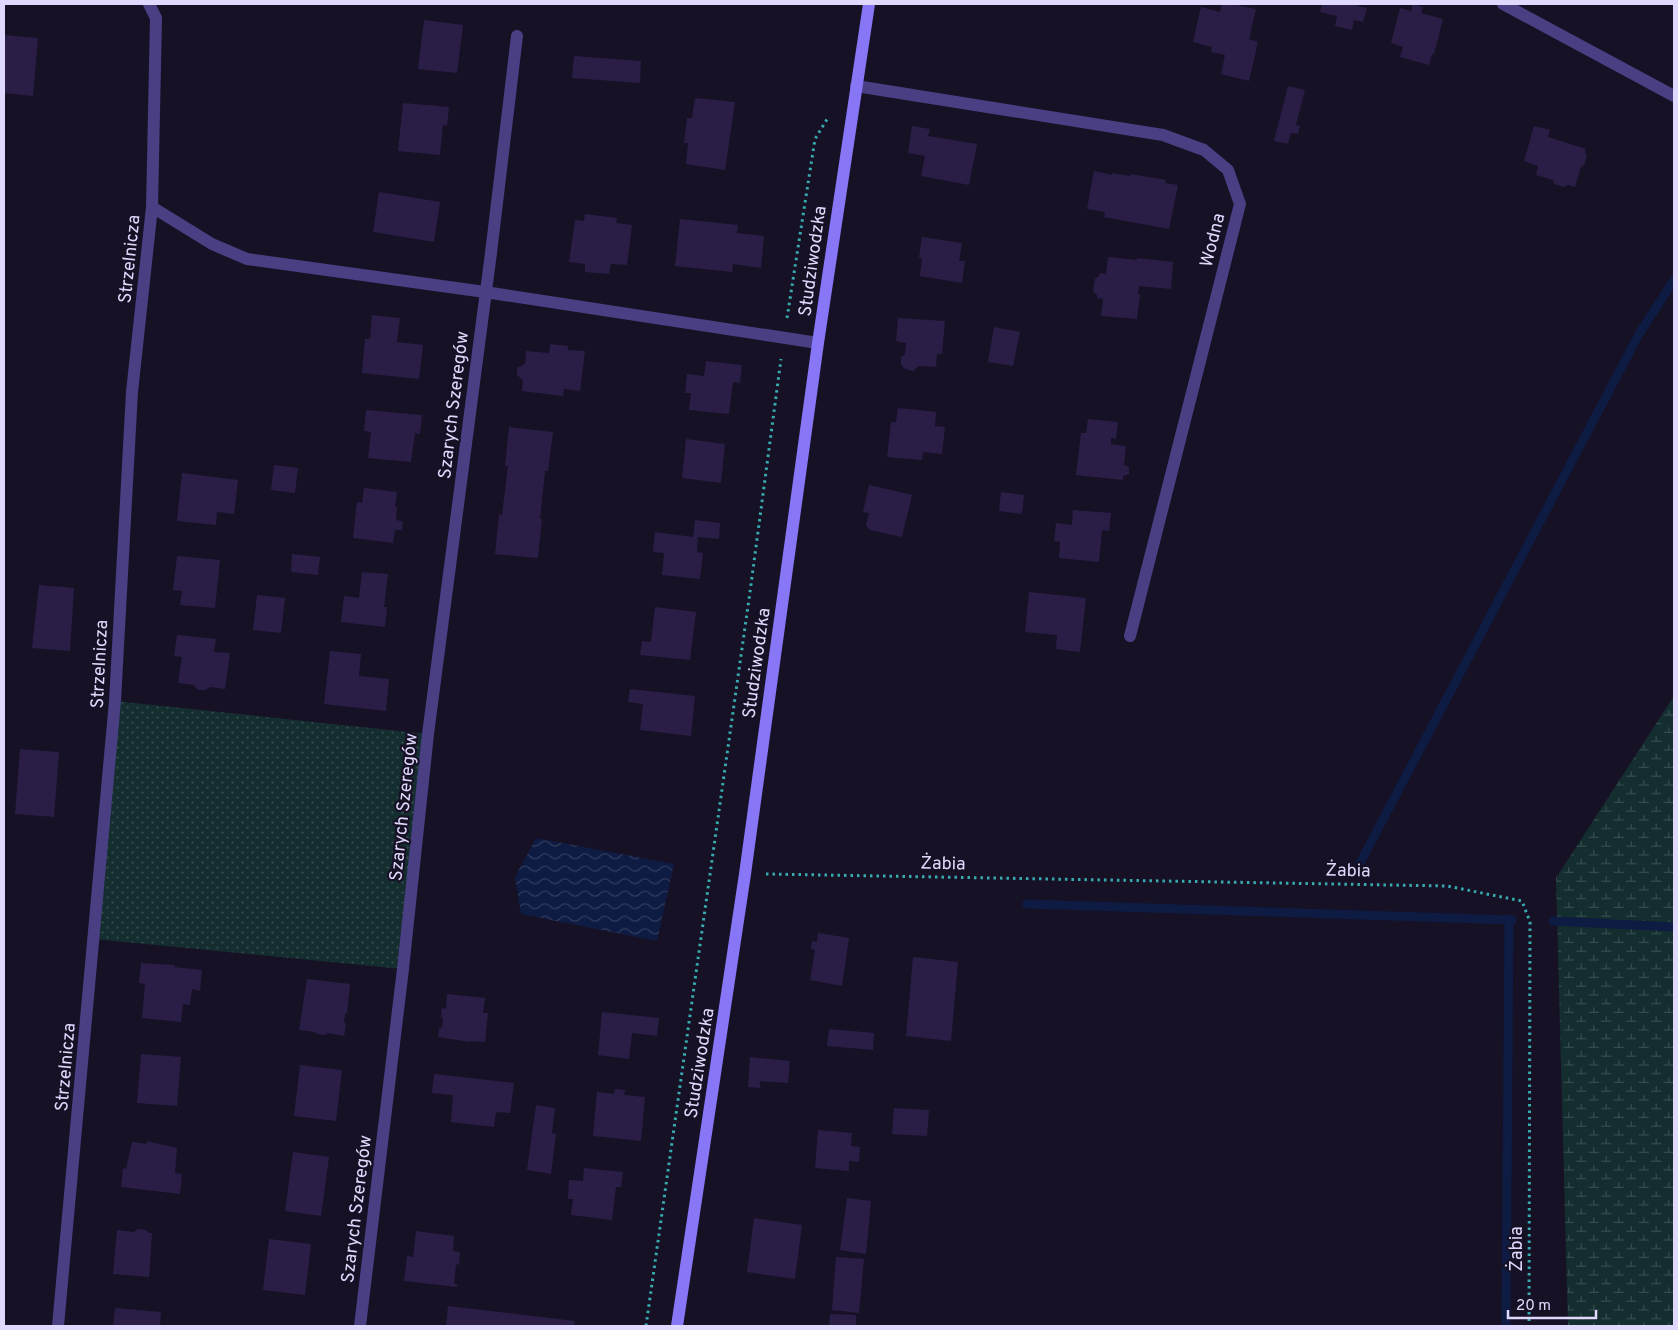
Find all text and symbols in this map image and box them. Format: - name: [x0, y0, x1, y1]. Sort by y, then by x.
- street label: Studziwodzka: [794, 204, 833, 318]
- street label: Wodna: [1196, 211, 1231, 270]
- street label: Strzelnicza: [114, 214, 147, 305]
- street label: Szarych Szeregów: [434, 330, 475, 480]
- street label: Studziwodzka: [738, 606, 777, 720]
- street label: Strzelnicza: [87, 619, 114, 709]
- street label: Szarych Szeregów: [385, 732, 424, 882]
- street label: Żabia: [920, 851, 966, 876]
- street label: Żabia: [1325, 858, 1371, 883]
- street label: Studziwodzka: [680, 1006, 721, 1120]
- street label: Strzelnicza: [51, 1022, 82, 1112]
- street label: Szarych Szeregów: [337, 1134, 378, 1284]
- street label: Żabia: [1504, 1226, 1529, 1272]
- scale bar: [1508, 1288, 1596, 1320]
- text: 20 m: [1516, 1297, 1551, 1316]

